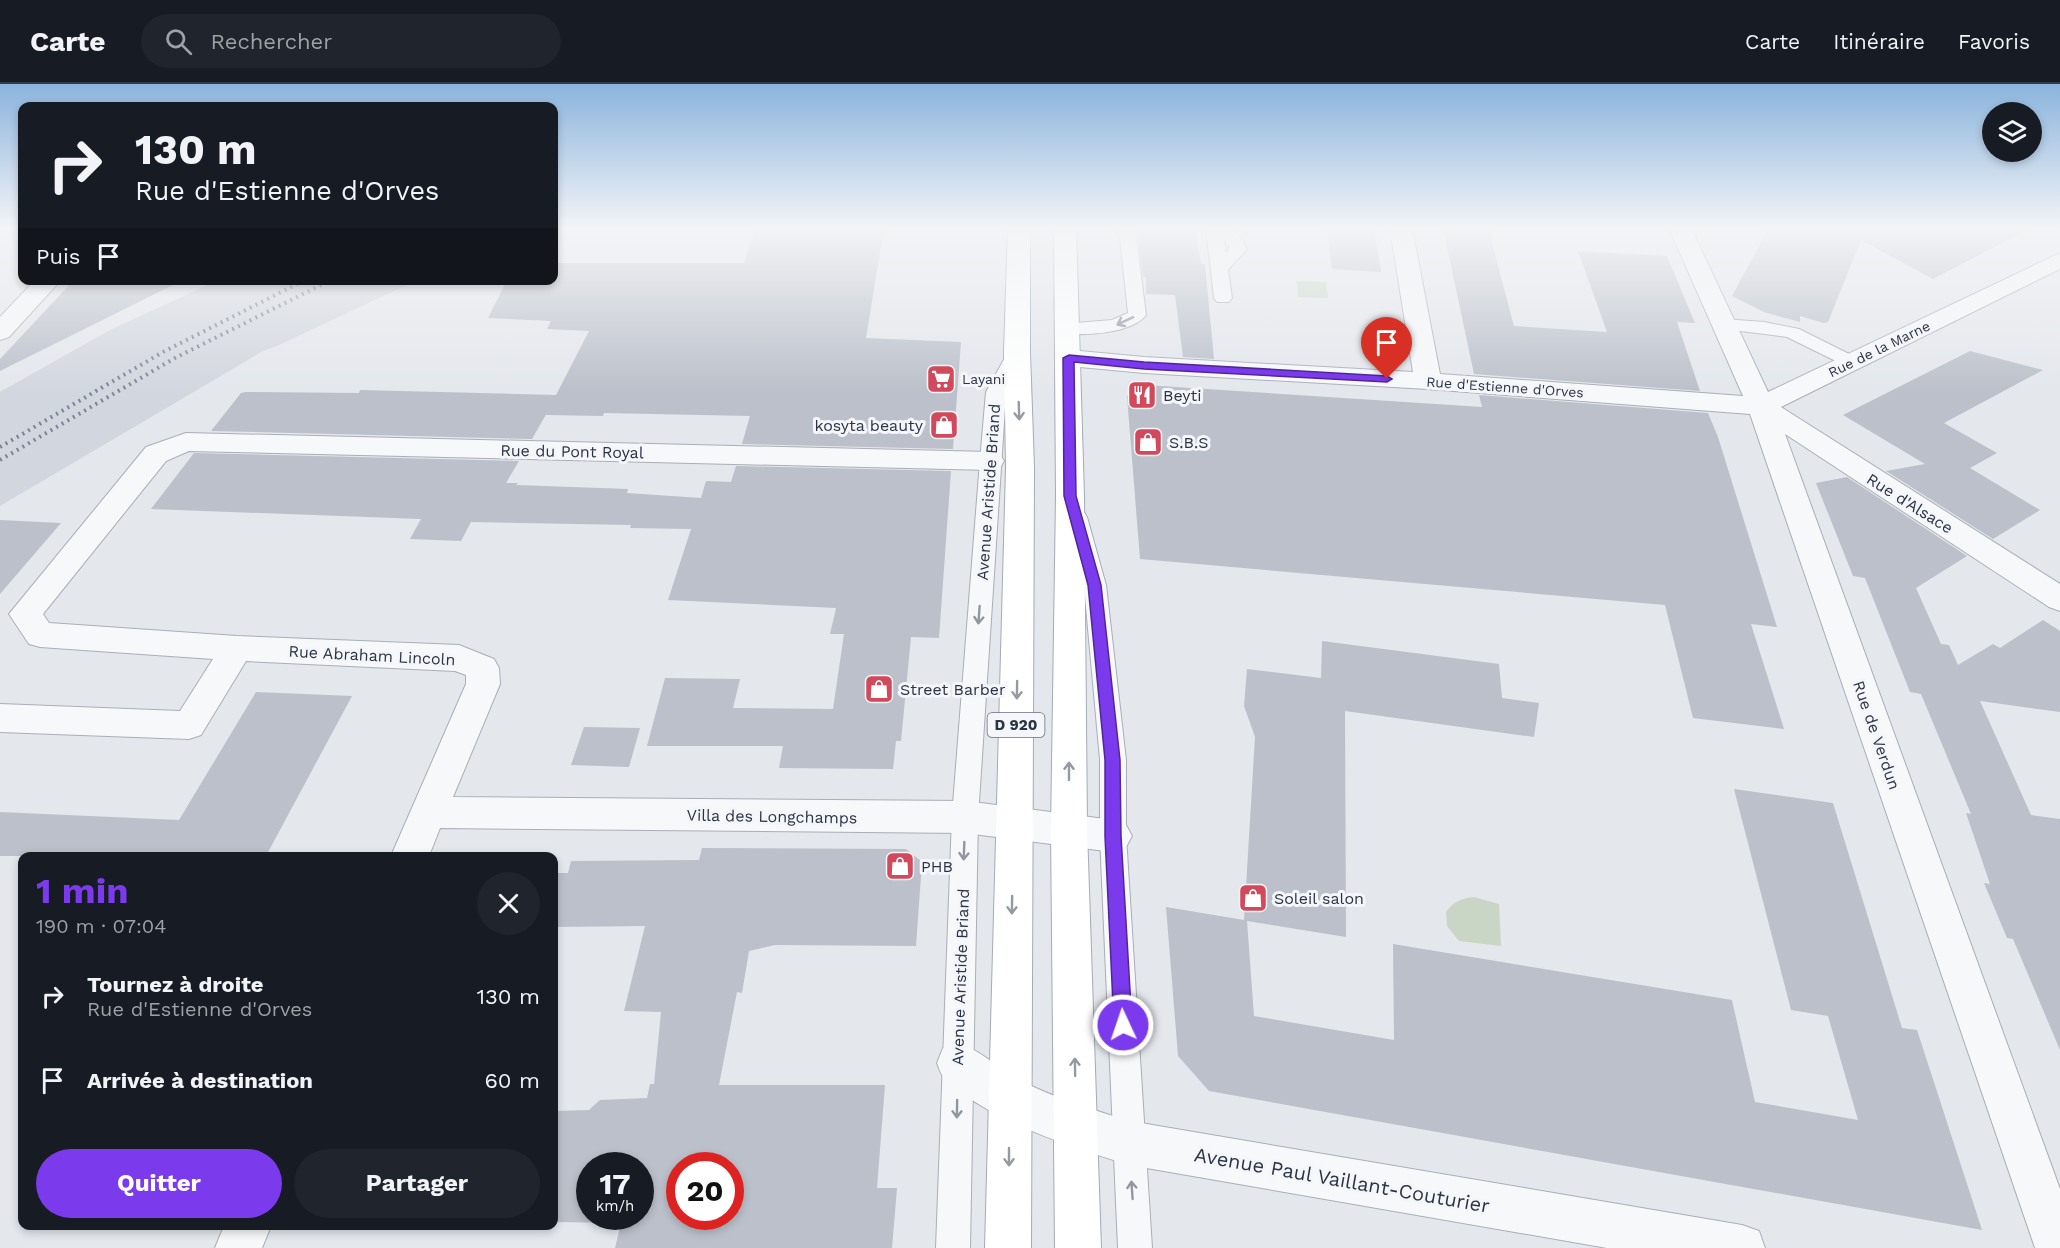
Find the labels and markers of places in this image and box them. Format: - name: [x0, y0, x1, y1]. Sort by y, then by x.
- pin: [1361, 317, 1412, 379]
- supermarket icon: Layani: [925, 363, 957, 395]
- place label: Layani: [962, 371, 1005, 387]
- restaurant icon: Beyti: [1126, 379, 1158, 411]
- place label: Beyti: [1163, 386, 1202, 405]
- shop icon: kosyta beauty: [928, 409, 960, 441]
- place label: kosyta beauty: [814, 416, 924, 435]
- shop icon: S.B.S: [1132, 426, 1164, 458]
- place label: S.B.S: [1169, 433, 1208, 452]
- shop icon: Street Barber: [863, 673, 895, 705]
- place label: Street Barber: [900, 680, 1006, 699]
- shop icon: PHB: [884, 850, 916, 882]
- place label: PHB: [921, 857, 953, 876]
- shop icon: Soleil salon: [1237, 882, 1269, 914]
- place label: Soleil salon: [1274, 889, 1364, 908]

